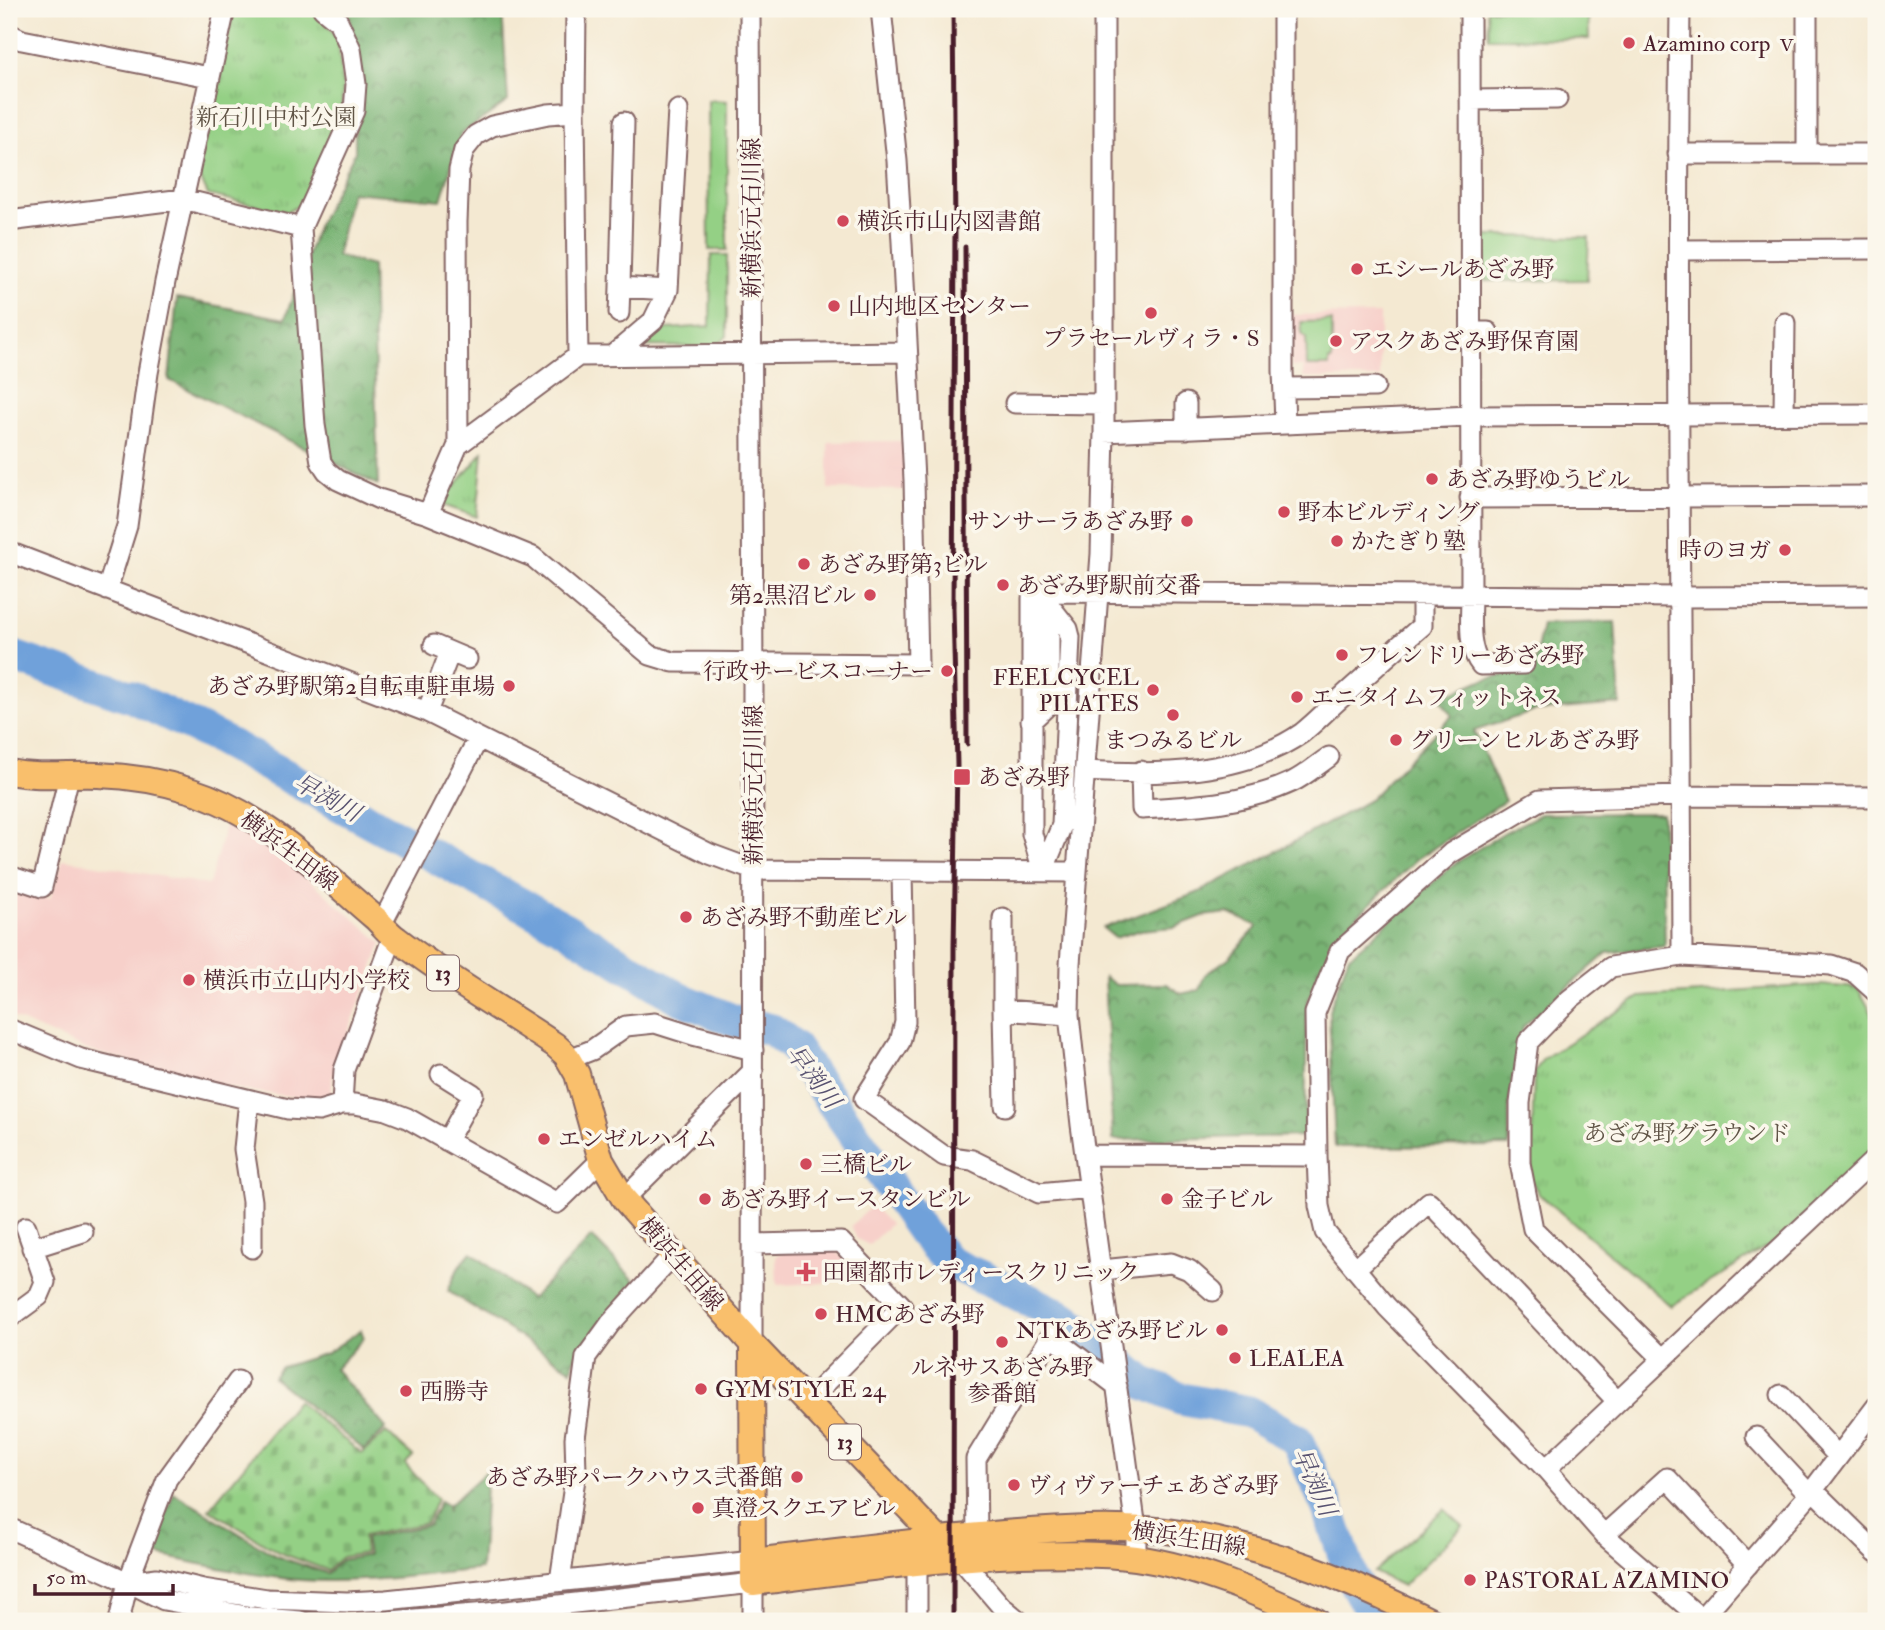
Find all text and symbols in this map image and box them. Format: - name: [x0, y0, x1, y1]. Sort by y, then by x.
- place label: Azamino corp ⅴ: [1642, 29, 1798, 59]
- marker: Azamino corp ⅴ: [1621, 35, 1637, 51]
- park label: 新石川中村公園: [196, 103, 357, 132]
- street label: 新横浜元石川線: [737, 138, 766, 299]
- place label: 横浜市山内図書館: [857, 207, 1041, 236]
- marker: 横浜市山内図書館: [835, 213, 851, 229]
- place label: エシールあざみ野: [1371, 255, 1555, 284]
- marker: エシールあざみ野: [1349, 261, 1365, 277]
- place label: 山内地区センター: [848, 292, 1031, 321]
- marker: 山内地区センター: [826, 298, 842, 314]
- marker: プラセールヴィラ・S: [1143, 305, 1159, 321]
- place label: プラセールヴィラ・S: [1042, 324, 1260, 353]
- place label: アスクあざみ野保育園: [1350, 327, 1579, 356]
- marker: アスクあざみ野保育園: [1328, 333, 1344, 349]
- place label: あざみ野ゆうビル: [1446, 465, 1630, 494]
- marker: あざみ野ゆうビル: [1424, 471, 1440, 487]
- place label: 野本ビルディング: [1298, 498, 1480, 527]
- marker: 野本ビルディング: [1276, 504, 1292, 520]
- place label: サンサーラあざみ野: [967, 507, 1173, 536]
- marker: サンサーラあざみ野: [1179, 513, 1195, 529]
- place label: かたぎり塾: [1351, 527, 1466, 556]
- marker: かたぎり塾: [1329, 533, 1345, 549]
- place label: 時のヨガ: [1679, 536, 1771, 565]
- marker: 時のヨガ: [1777, 542, 1793, 558]
- place label: あざみ野第3ビル: [818, 550, 988, 579]
- marker: あざみ野第3ビル: [796, 556, 812, 572]
- place label: あざみ野駅前交番: [1017, 571, 1201, 600]
- marker: あざみ野駅前交番: [995, 577, 1011, 593]
- place label: 第2黒沼ビル: [729, 581, 856, 610]
- marker: 第2黒沼ビル: [862, 587, 878, 603]
- place label: フレンドリーあざみ野: [1356, 641, 1585, 670]
- marker: フレンドリーあざみ野: [1334, 647, 1350, 663]
- place label: 行政サービスコーナー: [703, 657, 933, 686]
- marker: 行政サービスコーナー: [939, 663, 955, 679]
- place label: FEELCYCEL PILATES: [993, 663, 1139, 718]
- place label: あざみ野駅第2自転車駐車場: [207, 672, 495, 701]
- marker: あざみ野駅第2自転車駐車場: [501, 678, 517, 694]
- marker: FEELCYCEL PILATES: [1145, 682, 1161, 698]
- place label: エニタイムフィットネス: [1311, 683, 1561, 712]
- marker: エニタイムフィットネス: [1289, 689, 1305, 705]
- street label: 新横浜元石川線: [739, 705, 768, 866]
- marker: まつみるビル: [1165, 707, 1181, 723]
- place label: まつみるビル: [1104, 726, 1242, 755]
- place label: グリーンヒルあざみ野: [1410, 726, 1640, 755]
- marker: グリーンヒルあざみ野: [1388, 732, 1404, 748]
- place label: あざみ野: [978, 763, 1070, 792]
- water label: 早渕川: [288, 767, 369, 830]
- marker: あざみ野: [952, 767, 972, 787]
- street label: 横浜生田線: [234, 805, 344, 897]
- place label: あざみ野不動産ビル: [700, 903, 907, 932]
- marker: あざみ野不動産ビル: [678, 909, 694, 925]
- road number: 13: [427, 956, 459, 990]
- place label: 横浜市立山内小学校: [203, 966, 410, 995]
- marker: 横浜市立山内小学校: [181, 972, 197, 988]
- water label: 早渕川: [779, 1039, 849, 1117]
- park label: あざみ野グラウンド: [1584, 1119, 1791, 1148]
- place label: エンゼルハイム: [558, 1125, 717, 1154]
- marker: エンゼルハイム: [536, 1131, 552, 1147]
- place label: 三橋ビル: [820, 1150, 912, 1179]
- marker: 三橋ビル: [798, 1156, 814, 1172]
- place label: あざみ野イースタンビル: [719, 1185, 971, 1214]
- place label: 金子ビル: [1181, 1185, 1273, 1214]
- marker: あざみ野イースタンビル: [697, 1191, 713, 1207]
- marker: 金子ビル: [1159, 1191, 1175, 1207]
- street label: 横浜生田線: [632, 1211, 730, 1317]
- place label: 田園都市レディースクリニック: [822, 1258, 1140, 1287]
- marker: 田園都市レディースクリニック: [796, 1262, 816, 1282]
- place label: HMCあざみ野: [835, 1300, 985, 1329]
- marker: HMCあざみ野: [813, 1306, 829, 1322]
- place label: NTKあざみ野ビル: [1016, 1316, 1208, 1345]
- marker: NTKあざみ野ビル: [1214, 1322, 1230, 1338]
- marker: ルネサスあざみ野 参番館: [994, 1334, 1010, 1350]
- place label: LEALEA: [1249, 1344, 1345, 1373]
- marker: LEALEA: [1227, 1350, 1243, 1366]
- place label: ルネサスあざみ野 参番館: [911, 1353, 1093, 1408]
- place label: GYM STYLE 24: [715, 1375, 887, 1404]
- place label: 西勝寺: [420, 1377, 489, 1406]
- marker: GYM STYLE 24: [693, 1381, 709, 1397]
- marker: 西勝寺: [398, 1383, 414, 1399]
- road number: 13: [829, 1424, 861, 1460]
- water label: 早渕川: [1285, 1443, 1344, 1524]
- place label: あざみ野パークハウス弐番館: [486, 1463, 783, 1492]
- marker: あざみ野パークハウス弐番館: [789, 1469, 805, 1485]
- place label: ヴィヴァーチェあざみ野: [1028, 1471, 1279, 1500]
- marker: ヴィヴァーチェあざみ野: [1006, 1477, 1022, 1493]
- place label: 真澄スクエアビル: [712, 1494, 896, 1523]
- marker: 真澄スクエアビル: [690, 1500, 706, 1516]
- street label: 横浜生田線: [1130, 1516, 1248, 1562]
- scale bar: [35, 1553, 173, 1597]
- text: 50 m: [46, 1564, 87, 1591]
- place label: PASTORAL AZAMINO: [1484, 1566, 1729, 1595]
- marker: PASTORAL AZAMINO: [1462, 1572, 1478, 1588]

